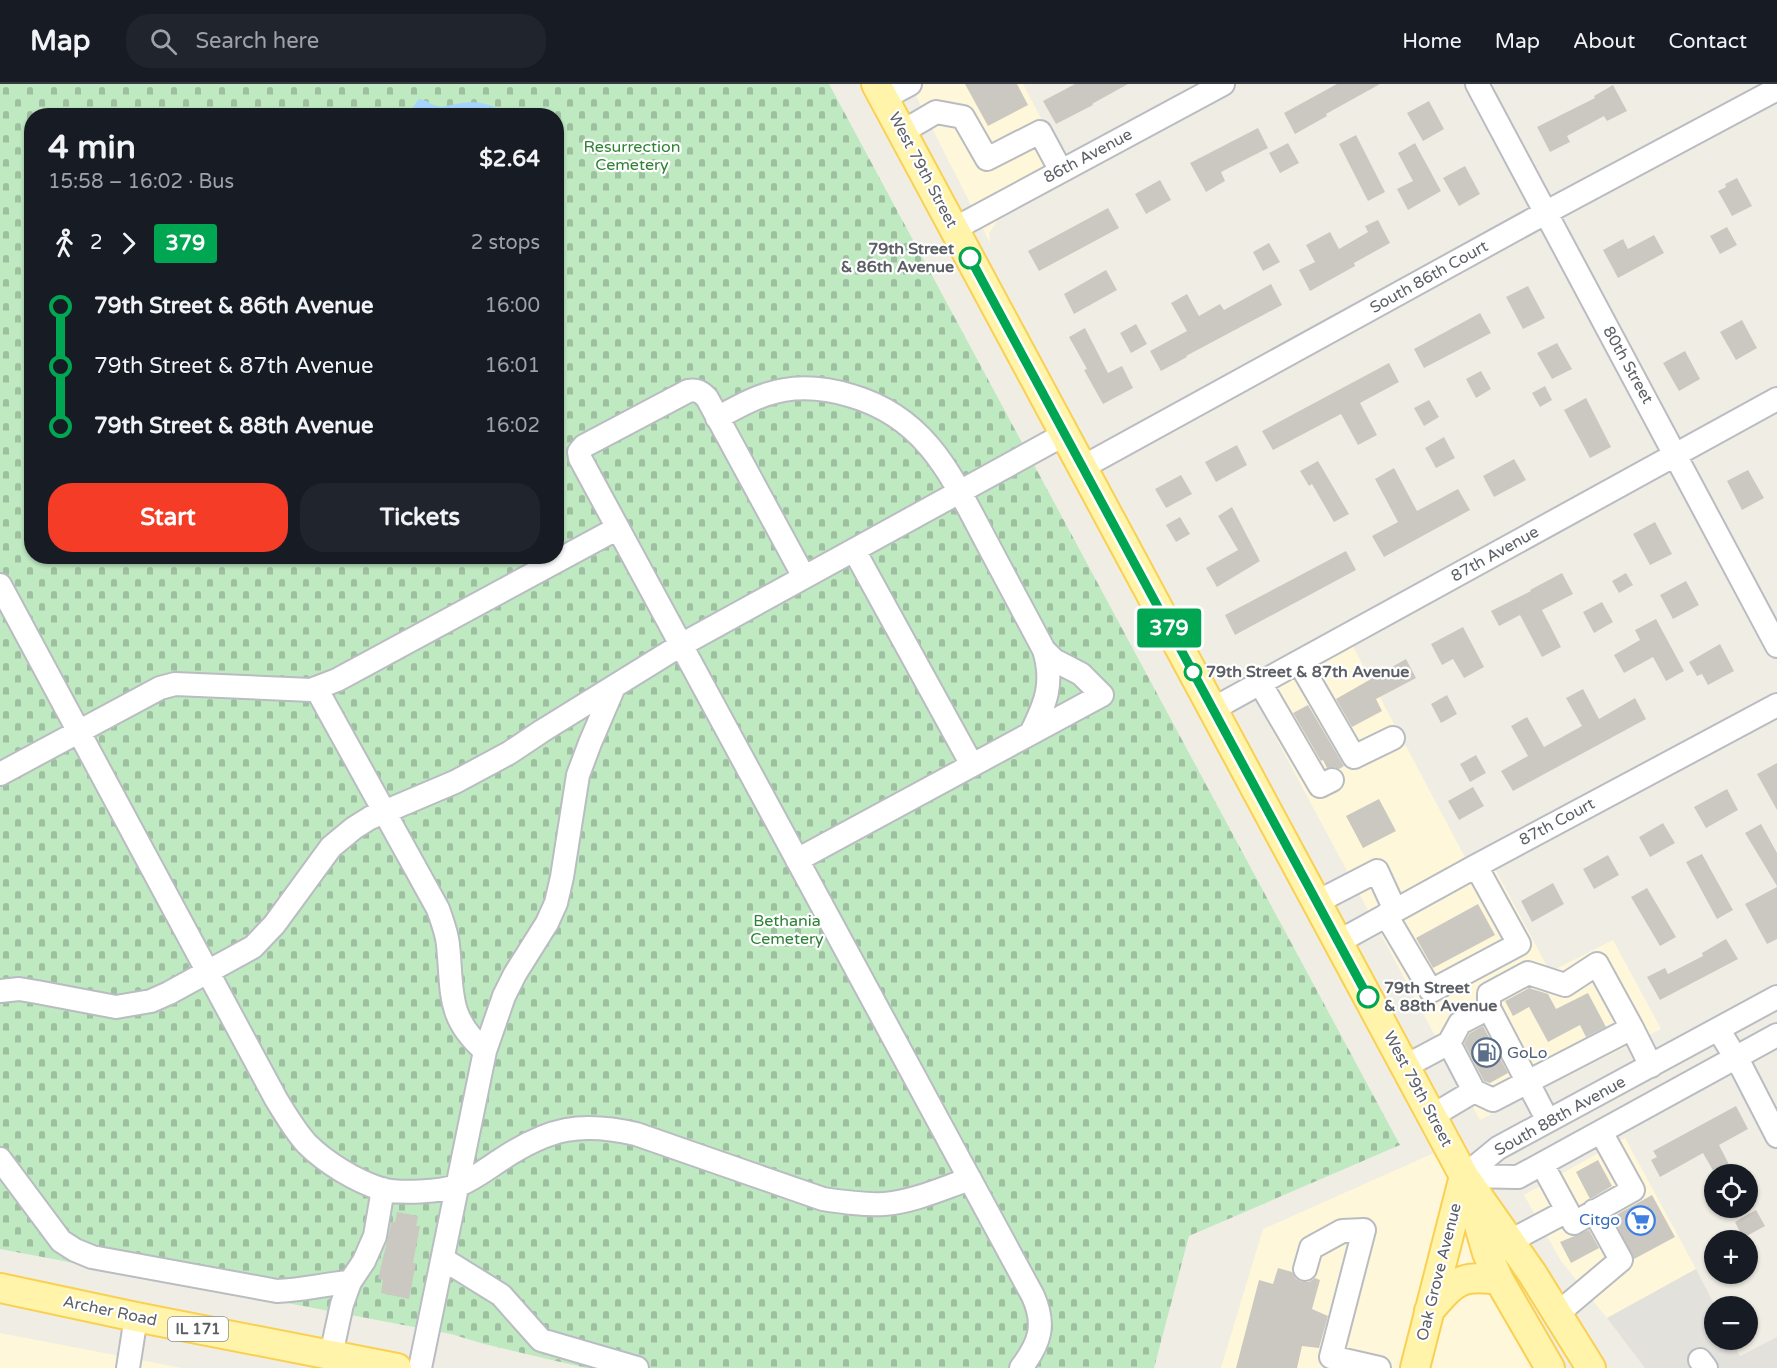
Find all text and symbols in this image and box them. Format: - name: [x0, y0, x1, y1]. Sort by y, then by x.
- search box: [126, 14, 546, 68]
- text: Map: [30, 24, 90, 58]
- icon: search: [147, 25, 180, 58]
- text: Search here: [195, 28, 319, 54]
- text: Home: [1402, 29, 1462, 54]
- text: Map: [1495, 29, 1540, 54]
- text: About: [1573, 29, 1635, 54]
- text: Contact: [1668, 29, 1747, 54]
- street label: West 79th Street: [884, 109, 962, 231]
- street label: 86th Avenue: [1040, 124, 1136, 188]
- text: 4 min: [48, 128, 136, 167]
- park label: Resurrection Cemetery: [583, 137, 681, 175]
- text: $2.64: [479, 146, 540, 172]
- text: 15:58 – 16:02 · Bus: [48, 170, 234, 194]
- icon: walk: [48, 227, 81, 260]
- icon: forward: [112, 227, 145, 260]
- text: 2: [90, 231, 103, 255]
- text: 379: [166, 231, 205, 256]
- text: 2 stops: [471, 231, 540, 255]
- street label: South 86th Court: [1366, 236, 1492, 318]
- place label: 79th Street & 86th Avenue: [841, 239, 955, 277]
- marker: 79th Street & 86th Avenue: [959, 247, 981, 269]
- text: 79th Street & 86th Avenue: [94, 293, 373, 319]
- text: 16:00: [485, 294, 540, 318]
- street label: 80th Street: [1598, 323, 1658, 407]
- text: 79th Street & 87th Avenue: [94, 353, 373, 379]
- text: 16:01: [485, 354, 540, 378]
- text: 79th Street & 88th Avenue: [94, 413, 373, 439]
- text: 16:02: [485, 414, 540, 438]
- button: Start: [48, 483, 288, 552]
- button: Tickets: [300, 483, 540, 552]
- street label: 87th Avenue: [1448, 522, 1542, 586]
- line badge: 379: [1134, 608, 1204, 648]
- text: 379: [1149, 616, 1189, 641]
- place label: 79th Street & 87th Avenue: [1206, 662, 1409, 682]
- marker: 79th Street & 87th Avenue: [1184, 663, 1202, 681]
- street label: 87th Court: [1516, 794, 1598, 850]
- park label: Bethania Cemetery: [750, 911, 824, 949]
- place label: 79th Street & 88th Avenue: [1384, 978, 1497, 1016]
- marker: 79th Street & 88th Avenue: [1357, 986, 1379, 1008]
- street label: West 79th Street: [1379, 1028, 1457, 1150]
- fuel station icon: GoLo: [1470, 1037, 1502, 1069]
- place label: GoLo: [1507, 1043, 1548, 1063]
- street label: South 88th Avenue: [1491, 1072, 1629, 1160]
- map controls: [1704, 1164, 1758, 1350]
- button: locate: [1704, 1164, 1758, 1218]
- street label: Oak Grove Avenue: [1412, 1201, 1466, 1343]
- supermarket icon: Citgo: [1625, 1204, 1657, 1236]
- place label: Citgo: [1579, 1210, 1620, 1230]
- button: +: [1704, 1230, 1758, 1284]
- street label: Archer Road: [61, 1291, 159, 1331]
- button: −: [1704, 1296, 1758, 1350]
- road number: IL 171: [168, 1317, 228, 1341]

